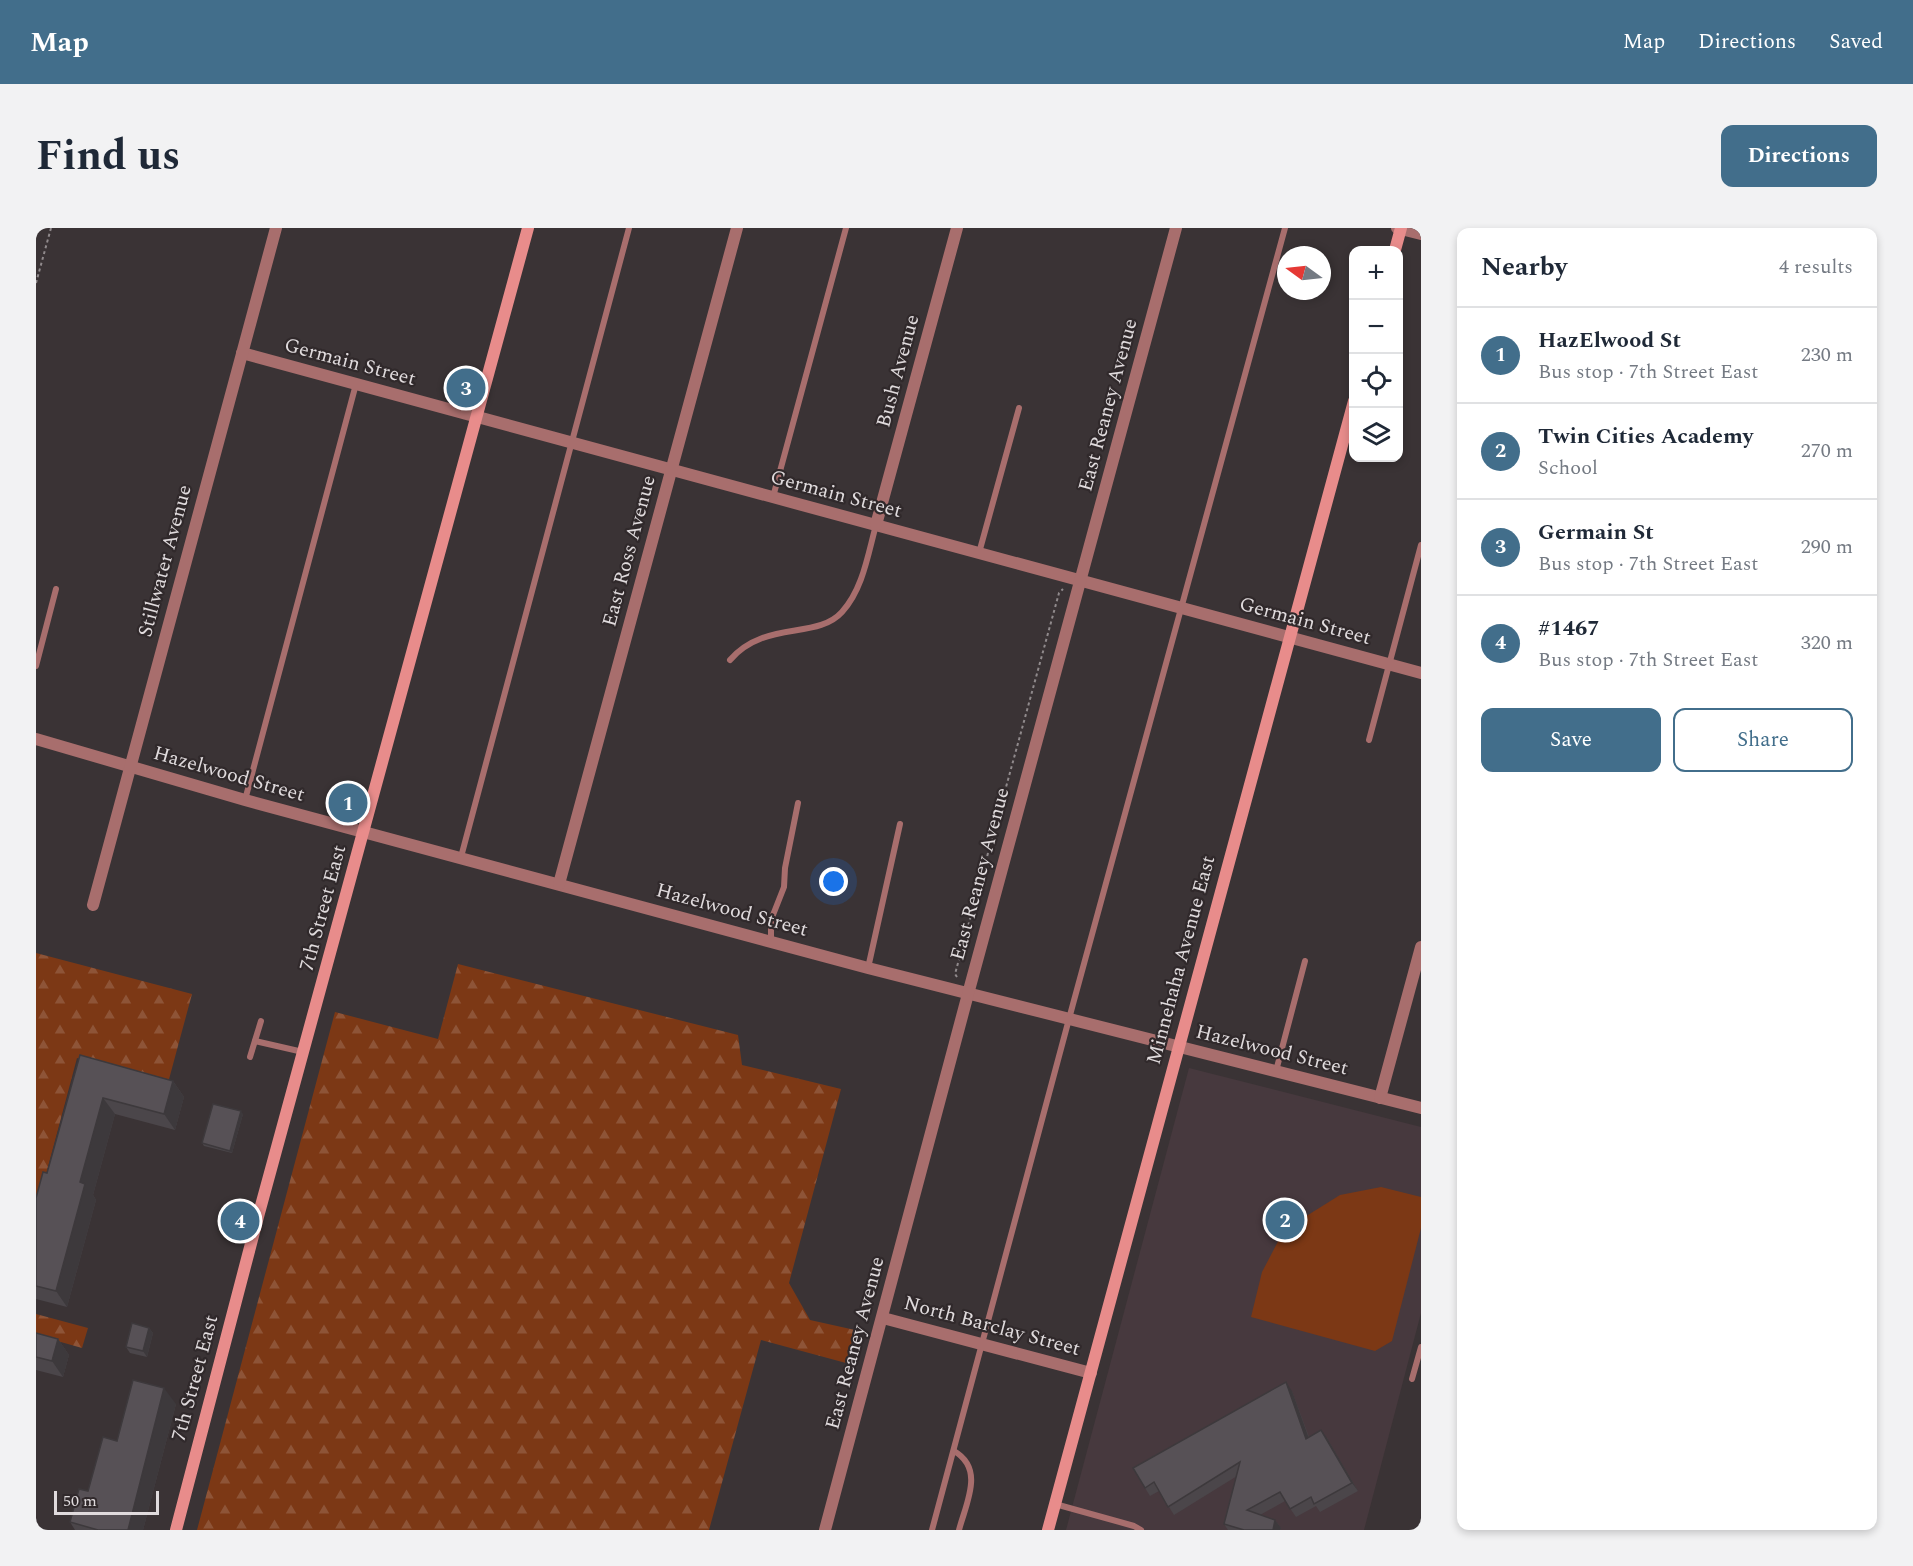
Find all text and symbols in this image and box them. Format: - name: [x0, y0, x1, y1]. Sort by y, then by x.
- text: Map: [30, 21, 89, 64]
- text: Map: [1623, 26, 1665, 58]
- text: Directions: [1698, 26, 1796, 58]
- text: Saved: [1829, 26, 1883, 58]
- text: Find us: [36, 125, 180, 188]
- button: Directions: [1721, 125, 1877, 187]
- north arrow: [1277, 246, 1331, 300]
- map controls: [1349, 246, 1403, 462]
- button: +: [1349, 246, 1403, 300]
- text: Nearby: [1481, 247, 1567, 287]
- text: 4 results: [1779, 252, 1853, 282]
- button: −: [1349, 300, 1403, 354]
- street label: Bush Avenue: [869, 311, 927, 431]
- street label: East Reaney Avenue: [1070, 315, 1146, 495]
- text: HazElwood St: [1538, 324, 1681, 357]
- street label: Germain Street: [281, 330, 419, 394]
- text: 1: [1495, 340, 1506, 370]
- text: 230 m: [1801, 340, 1853, 370]
- button: locate: [1349, 354, 1403, 408]
- text: Bus stop · 7th Street East: [1538, 357, 1758, 387]
- pin: 3: [446, 366, 486, 410]
- button: layers: [1349, 408, 1403, 462]
- text: Twin Cities Academy: [1538, 420, 1753, 453]
- text: 2: [1495, 436, 1506, 466]
- text: 270 m: [1801, 436, 1853, 466]
- text: School: [1538, 453, 1598, 483]
- street label: Germain Street: [767, 462, 905, 526]
- street label: East Ross Avenue: [594, 472, 664, 630]
- street label: Stillwater Avenue: [130, 482, 200, 640]
- text: Germain St: [1538, 516, 1654, 549]
- text: 3: [1495, 532, 1506, 562]
- text: 290 m: [1801, 532, 1853, 562]
- text: Bus stop · 7th Street East: [1538, 549, 1758, 579]
- street label: Germain Street: [1236, 589, 1374, 653]
- text: #1467: [1538, 612, 1600, 645]
- text: 4: [1495, 628, 1506, 658]
- text: 320 m: [1801, 628, 1853, 658]
- text: Bus stop · 7th Street East: [1538, 645, 1758, 675]
- button: Save: [1481, 708, 1661, 772]
- button: Share: [1673, 708, 1853, 772]
- street label: Hazelwood Street: [150, 738, 308, 810]
- pin: 1: [328, 780, 368, 826]
- street label: East Reaney Avenue: [942, 784, 1018, 964]
- street label: 7th Street East: [292, 842, 354, 974]
- street label: Minnehaha Avenue East: [1139, 852, 1223, 1068]
- your location: [819, 867, 848, 896]
- street label: Hazelwood Street: [653, 875, 811, 945]
- street label: Hazelwood Street: [1193, 1017, 1351, 1083]
- pin: 4: [220, 1198, 260, 1244]
- pin: 2: [1266, 1198, 1304, 1242]
- street label: East Reaney Avenue: [817, 1253, 893, 1433]
- street label: North Barclay Street: [900, 1288, 1084, 1364]
- street label: 7th Street East: [164, 1312, 226, 1444]
- scale bar: [54, 1488, 159, 1516]
- text: 50 m: [63, 1489, 97, 1513]

